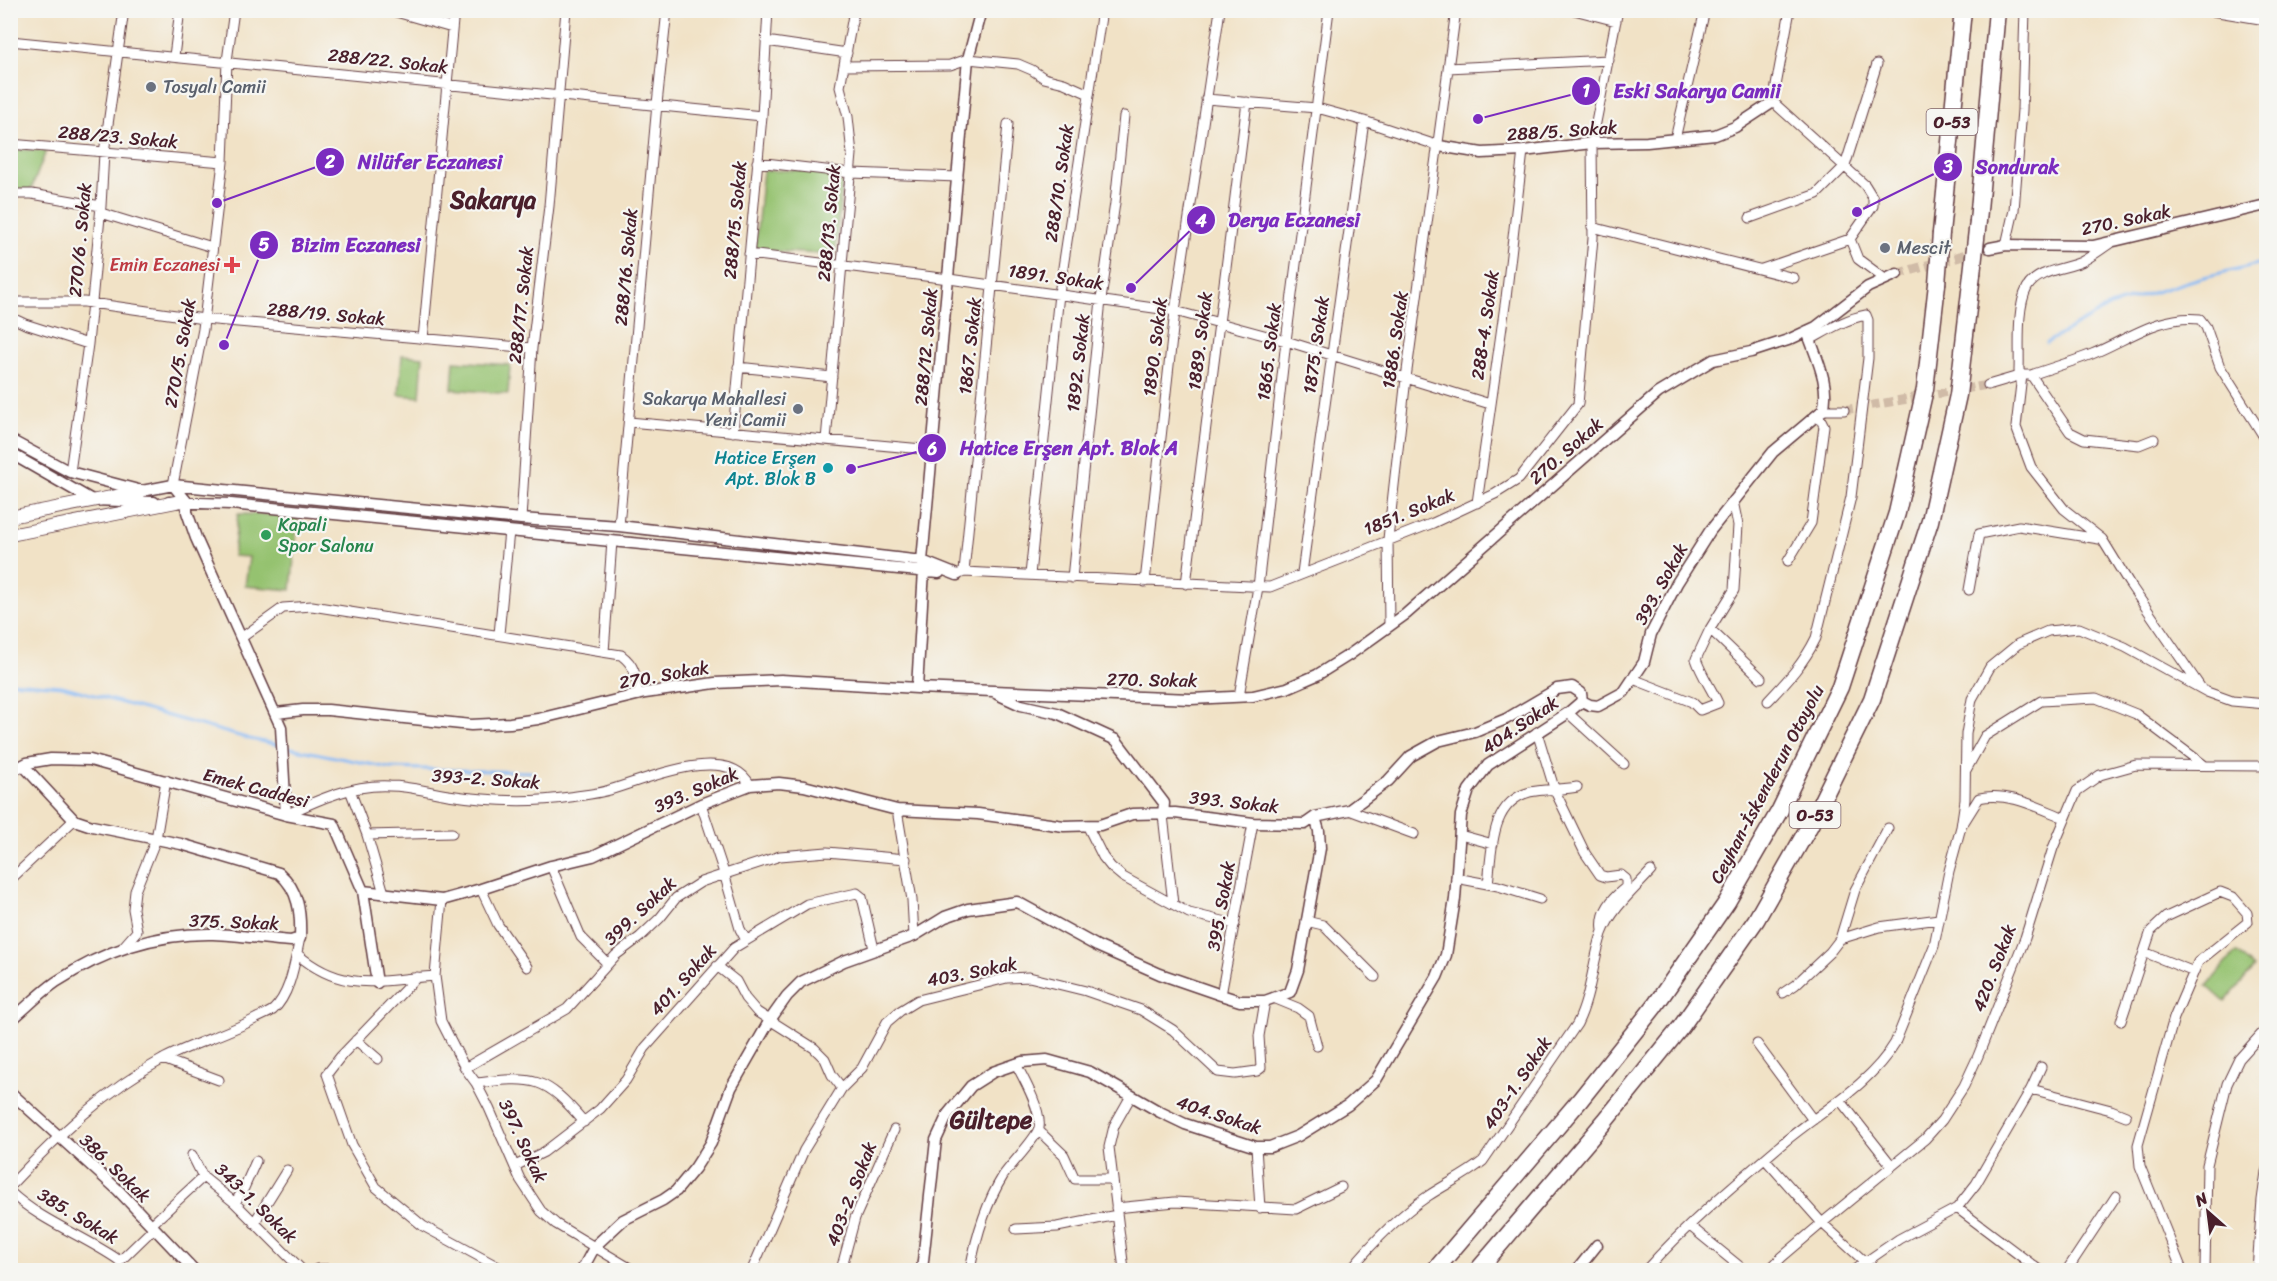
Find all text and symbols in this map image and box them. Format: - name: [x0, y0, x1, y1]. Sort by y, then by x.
- street label: 288/22. Sokak: [326, 39, 450, 83]
- place label: Tosyalı Camii: [163, 71, 267, 103]
- callout: Eski Sakarya Camii: [1571, 72, 1792, 110]
- text: Eski Sakarya Camii: [1613, 74, 1782, 109]
- text: 1: [1582, 75, 1590, 107]
- marker: Tosyalı Camii: [144, 80, 158, 94]
- road number: O-53: [1926, 109, 1978, 135]
- street label: 288/5. Sokak: [1506, 111, 1619, 151]
- street label: 288/23. Sokak: [57, 116, 180, 158]
- street label: 288/10. Sokak: [1035, 122, 1083, 244]
- callout: Nilüfer Eczanesi: [315, 143, 514, 181]
- text: Nilüfer Eczanesi: [357, 145, 504, 180]
- text: 2: [324, 146, 336, 178]
- callout: Sondurak: [1933, 148, 2070, 186]
- text: Sondurak: [1974, 150, 2060, 185]
- text: 3: [1942, 151, 1953, 183]
- street label: 288/15. Sokak: [714, 159, 756, 280]
- street label: 288/13. Sokak: [808, 163, 850, 283]
- district label: Sakarya: [449, 179, 537, 221]
- street label: 270/6 . Sokak: [59, 181, 101, 298]
- street label: 270. Sokak: [2078, 195, 2174, 245]
- callout: Derya Eczanesi: [1186, 201, 1372, 239]
- text: Derya Eczanesi: [1228, 203, 1361, 238]
- text: 4: [1194, 205, 1207, 237]
- street label: 288/16. Sokak: [605, 207, 647, 327]
- callout: Bizim Eczanesi: [249, 226, 433, 264]
- text: Bizim Eczanesi: [291, 228, 422, 263]
- text: 5: [259, 229, 270, 261]
- place label: Mescit: [1897, 232, 1951, 264]
- marker: Mescit: [1878, 241, 1892, 255]
- street label: 288/17. Sokak: [499, 244, 543, 365]
- place label: Emin Eczanesi: [110, 249, 221, 281]
- street label: 1891. Sokak: [1006, 254, 1106, 300]
- marker: Emin Eczanesi: [225, 258, 239, 272]
- street label: 288-4. Sokak: [1461, 268, 1509, 382]
- street label: 288/12. Sokak: [905, 286, 947, 407]
- street label: 1889. Sokak: [1178, 289, 1222, 392]
- street label: 1886. Sokak: [1372, 289, 1418, 391]
- street label: 288/19. Sokak: [266, 293, 387, 335]
- street label: 1875. Sokak: [1293, 294, 1339, 396]
- street label: 270/5. Sokak: [155, 295, 205, 410]
- street label: 1867. Sokak: [949, 295, 991, 396]
- street label: 1890. Sokak: [1133, 295, 1177, 398]
- street label: 1865. Sokak: [1247, 301, 1291, 403]
- street label: 1892. Sokak: [1057, 312, 1099, 414]
- place label: Sakarya Mahallesi Yeni Camii: [642, 383, 787, 436]
- marker: Sakarya Mahallesi Yeni Camii: [791, 402, 805, 416]
- street label: 270. Sokak: [1521, 409, 1611, 493]
- callout: Hatice Erşen Apt. Blok A: [917, 429, 1190, 467]
- text: Hatice Erşen Apt. Blok A: [959, 431, 1178, 466]
- text: 6: [926, 433, 937, 465]
- place label: Hatice Erşen Apt. Blok B: [714, 442, 816, 495]
- marker: Hatice Erşen Apt. Blok B: [821, 461, 835, 475]
- street label: 1851. Sokak: [1358, 479, 1460, 545]
- place label: Kapali Spor Salonu: [278, 509, 374, 562]
- marker: Kapali Spor Salonu: [259, 528, 273, 542]
- street label: 393. Sokak: [1625, 537, 1697, 631]
- street label: 270. Sokak: [617, 651, 712, 699]
- street label: 270. Sokak: [1106, 663, 1198, 697]
- street label: Ceyhan-İskenderun Otoyolu: [1701, 678, 1833, 889]
- street label: 404.Sokak: [1475, 687, 1566, 763]
- street label: 393. Sokak: [649, 758, 744, 822]
- street label: Emek Caddesi: [199, 759, 314, 818]
- street label: 393-2. Sokak: [431, 759, 542, 799]
- street label: 393. Sokak: [1188, 781, 1281, 823]
- road number: O-53: [1790, 802, 1840, 828]
- street label: 395. Sokak: [1197, 858, 1245, 953]
- street label: 399. Sokak: [596, 868, 684, 954]
- street label: 375. Sokak: [189, 904, 280, 940]
- street label: 420. Sokak: [1963, 919, 2026, 1017]
- street label: 401. Sokak: [641, 936, 725, 1024]
- street label: 403. Sokak: [924, 948, 1020, 996]
- street label: 403-1. Sokak: [1474, 1029, 1561, 1136]
- street label: 404.Sokak: [1172, 1086, 1266, 1144]
- street label: 397. Sokak: [489, 1093, 557, 1189]
- district label: Gültepe: [950, 1099, 1033, 1141]
- street label: 386. Sokak: [72, 1125, 159, 1211]
- street label: 403-2. Sokak: [816, 1137, 886, 1251]
- street label: 343-1. Sokak: [207, 1155, 305, 1252]
- street label: 385. Sokak: [31, 1179, 125, 1253]
- north arrow: [2178, 1182, 2238, 1242]
- text: N: [2189, 1183, 2214, 1215]

